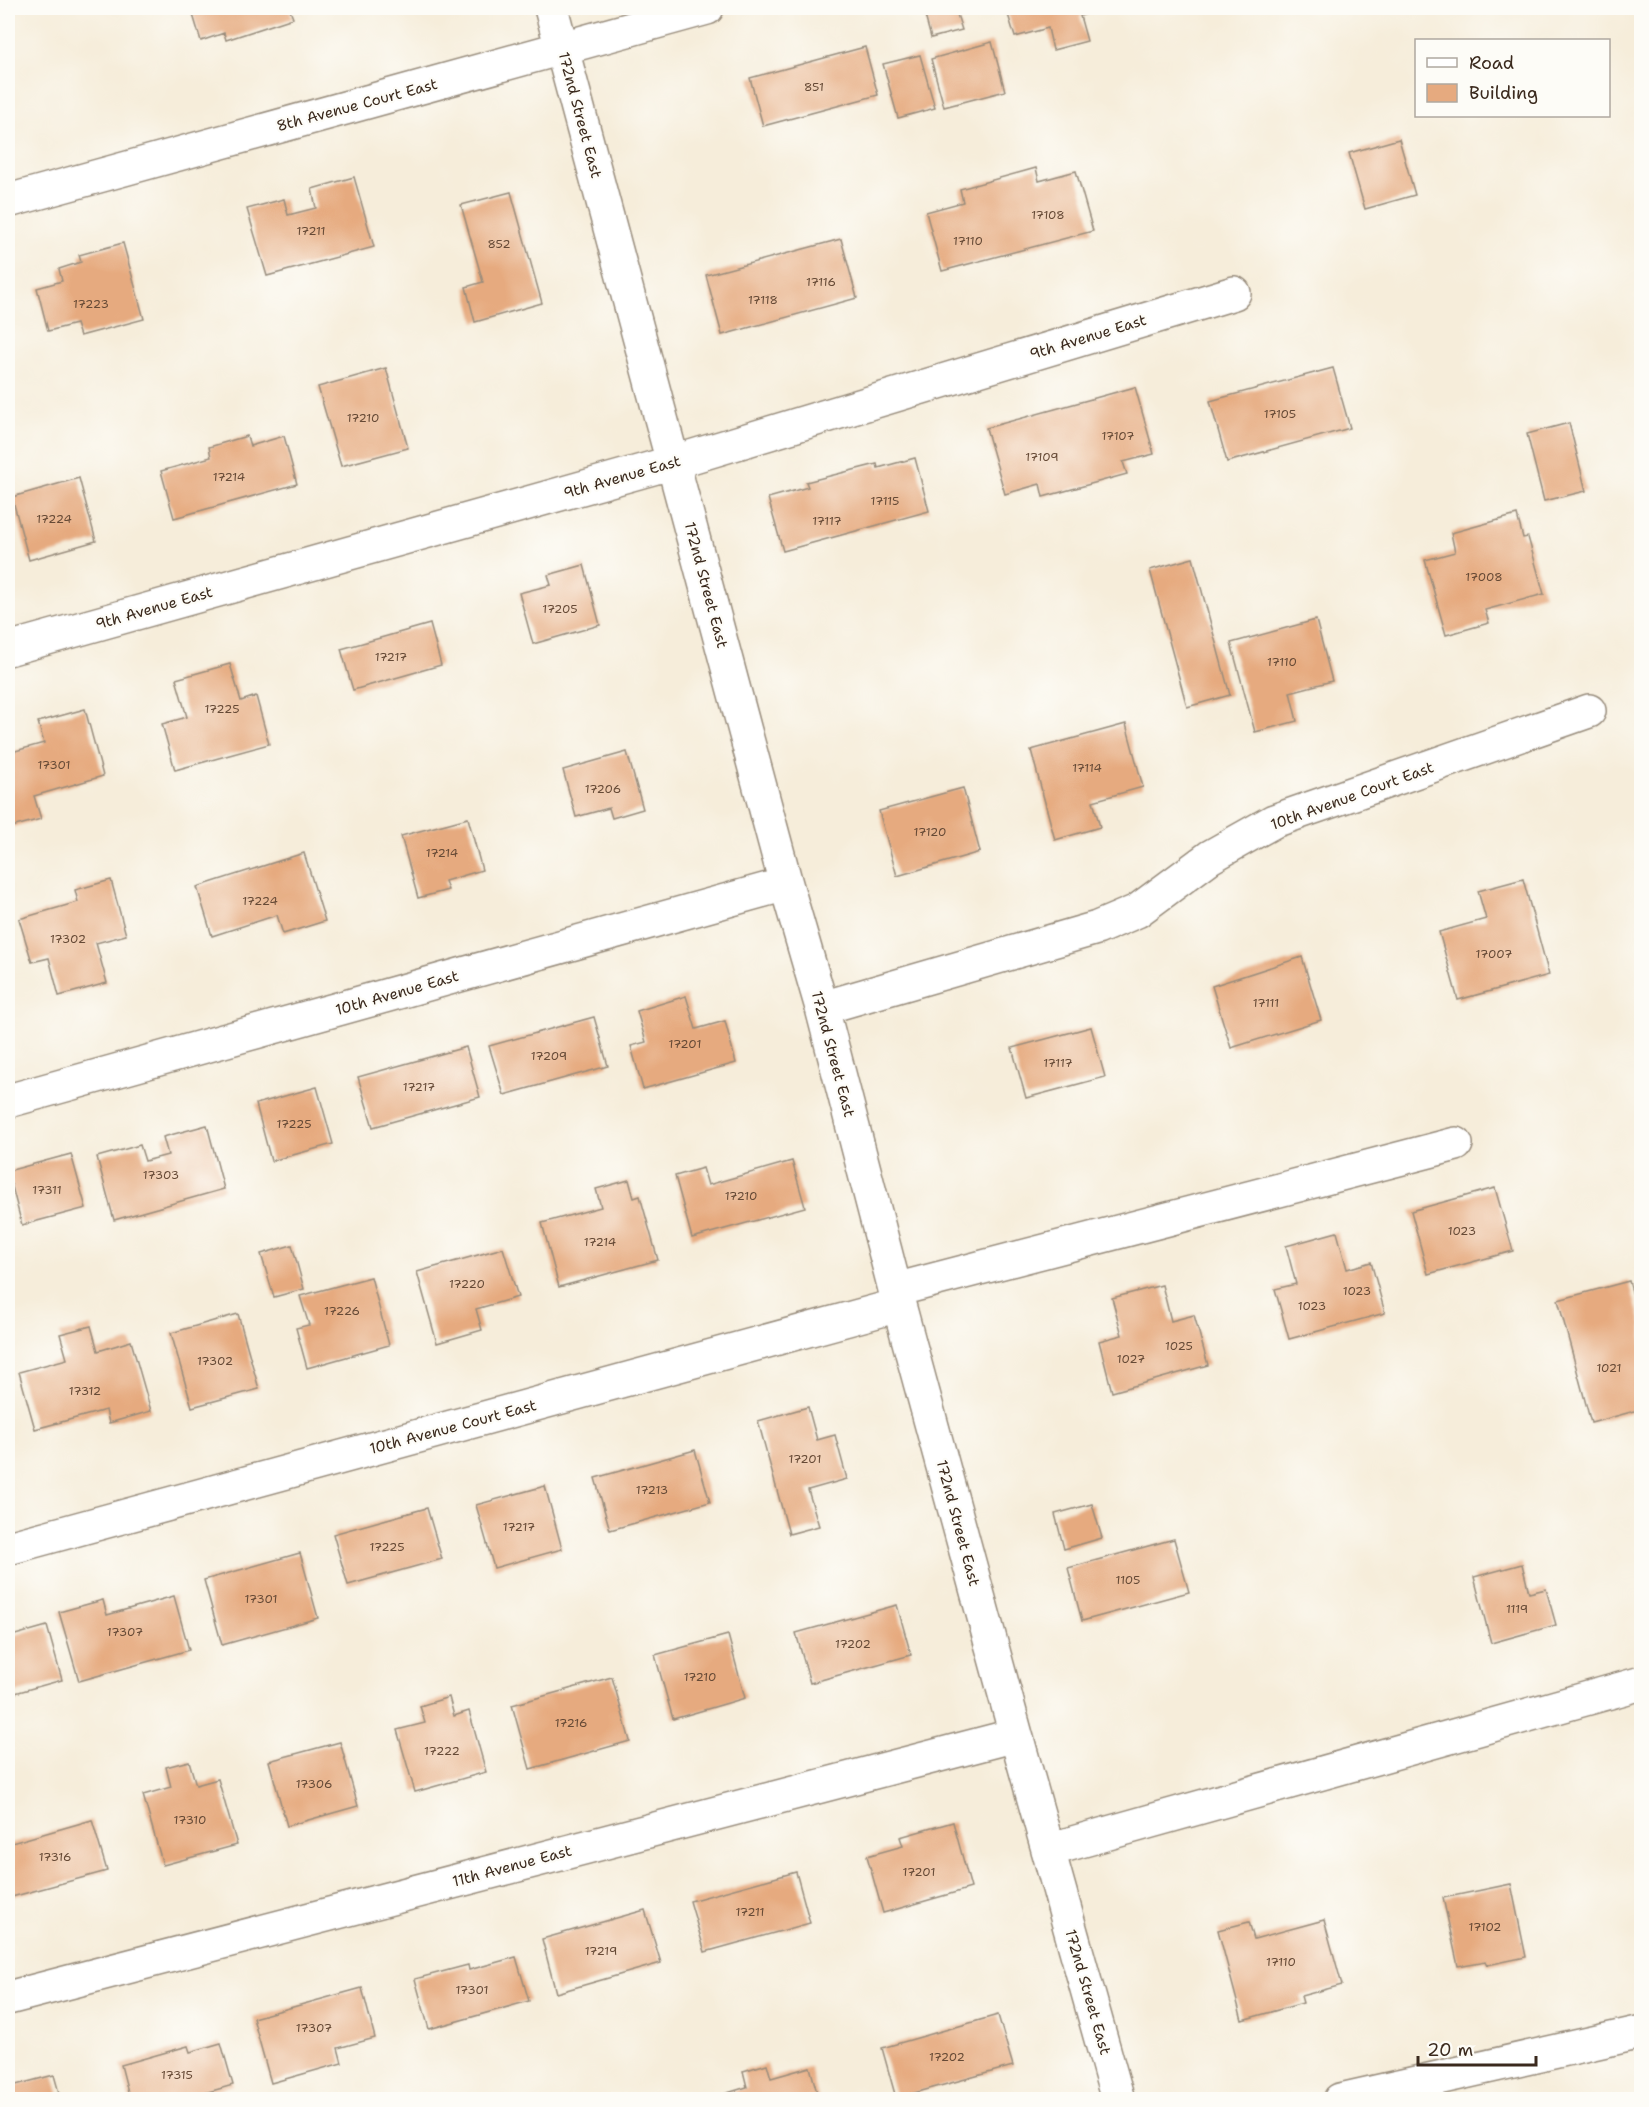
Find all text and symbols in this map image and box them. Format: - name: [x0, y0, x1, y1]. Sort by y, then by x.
- legend: [1415, 39, 1610, 117]
- street label: 172nd Street East: [554, 50, 606, 180]
- text: Road: [1469, 51, 1514, 75]
- street label: 8th Avenue Court East: [274, 74, 440, 136]
- house number: 851: [804, 79, 824, 95]
- text: Building: [1469, 81, 1538, 105]
- house number: 17108: [1031, 207, 1065, 223]
- house number: 17211: [296, 223, 326, 239]
- house number: 17110: [953, 233, 983, 249]
- house number: 852: [487, 236, 511, 252]
- house number: 17116: [806, 274, 836, 290]
- house number: 17118: [748, 292, 778, 308]
- house number: 17223: [73, 296, 109, 312]
- street label: 9th Avenue East: [1027, 310, 1149, 364]
- house number: 17105: [1264, 406, 1296, 422]
- house number: 17210: [347, 410, 379, 426]
- house number: 17107: [1101, 428, 1135, 444]
- house number: 17109: [1025, 449, 1059, 465]
- street label: 9th Avenue East: [561, 451, 683, 503]
- house number: 17214: [213, 469, 245, 485]
- house number: 17115: [871, 493, 899, 509]
- house number: 17224: [36, 511, 72, 527]
- house number: 17117: [812, 513, 842, 529]
- street label: 172nd Street East: [680, 520, 732, 650]
- house number: 17008: [1465, 569, 1503, 585]
- street label: 9th Avenue East: [93, 582, 215, 634]
- house number: 17205: [542, 601, 578, 617]
- house number: 17217: [375, 649, 407, 665]
- house number: 17110: [1267, 654, 1297, 670]
- house number: 17225: [204, 701, 240, 717]
- house number: 17301: [37, 757, 71, 773]
- street label: 10th Avenue Court East: [1268, 757, 1436, 835]
- house number: 17114: [1072, 760, 1102, 776]
- house number: 17206: [585, 781, 621, 797]
- house number: 17120: [914, 824, 946, 840]
- house number: 17214: [426, 845, 458, 861]
- house number: 17224: [242, 893, 278, 909]
- house number: 17302: [50, 931, 86, 947]
- house number: 17007: [1476, 946, 1512, 962]
- street label: 10th Avenue East: [333, 966, 461, 1020]
- street label: 172nd Street East: [807, 989, 859, 1119]
- house number: 17111: [1253, 995, 1279, 1011]
- house number: 17201: [669, 1036, 701, 1052]
- house number: 17209: [531, 1048, 567, 1064]
- house number: 17117: [1043, 1055, 1073, 1071]
- house number: 17217: [403, 1079, 435, 1095]
- house number: 17225: [276, 1116, 312, 1132]
- house number: 17303: [143, 1167, 179, 1183]
- house number: 17311: [32, 1182, 62, 1198]
- house number: 17210: [725, 1188, 757, 1204]
- house number: 1023: [1448, 1223, 1476, 1239]
- house number: 17214: [584, 1234, 616, 1250]
- house number: 17220: [449, 1276, 485, 1292]
- house number: 1023: [1343, 1283, 1371, 1299]
- house number: 1023: [1298, 1298, 1326, 1314]
- house number: 17226: [324, 1303, 360, 1319]
- house number: 1025: [1165, 1338, 1193, 1354]
- house number: 1027: [1117, 1351, 1145, 1367]
- house number: 17302: [197, 1353, 233, 1369]
- house number: 1021: [1596, 1360, 1622, 1376]
- house number: 17312: [69, 1383, 101, 1399]
- street label: 10th Avenue Court East: [367, 1395, 539, 1459]
- house number: 17201: [789, 1451, 821, 1467]
- street label: 172nd Street East: [932, 1458, 984, 1588]
- house number: 17213: [636, 1482, 668, 1498]
- house number: 17217: [503, 1519, 535, 1535]
- house number: 17225: [369, 1539, 405, 1555]
- house number: 1105: [1116, 1572, 1140, 1588]
- house number: 17301: [244, 1591, 278, 1607]
- house number: 1119: [1506, 1601, 1528, 1617]
- house number: 17307: [107, 1624, 143, 1640]
- house number: 17202: [835, 1636, 871, 1652]
- house number: 17210: [684, 1669, 716, 1685]
- house number: 17216: [555, 1715, 587, 1731]
- house number: 17222: [424, 1743, 460, 1759]
- house number: 17306: [296, 1776, 332, 1792]
- house number: 17310: [174, 1812, 206, 1828]
- street label: 11th Avenue East: [450, 1840, 574, 1892]
- house number: 17316: [39, 1849, 71, 1865]
- house number: 17201: [903, 1864, 935, 1880]
- house number: 17211: [735, 1904, 765, 1920]
- house number: 17102: [1469, 1919, 1501, 1935]
- street label: 172nd Street East: [1061, 1927, 1115, 2057]
- house number: 17219: [585, 1943, 617, 1959]
- house number: 17110: [1266, 1954, 1296, 1970]
- house number: 17301: [455, 1982, 489, 1998]
- house number: 17307: [296, 2020, 332, 2036]
- scale bar: [1418, 2029, 1536, 2067]
- text: 20 m: [1427, 2038, 1473, 2062]
- house number: 17202: [929, 2049, 965, 2065]
- house number: 17315: [161, 2067, 193, 2083]

